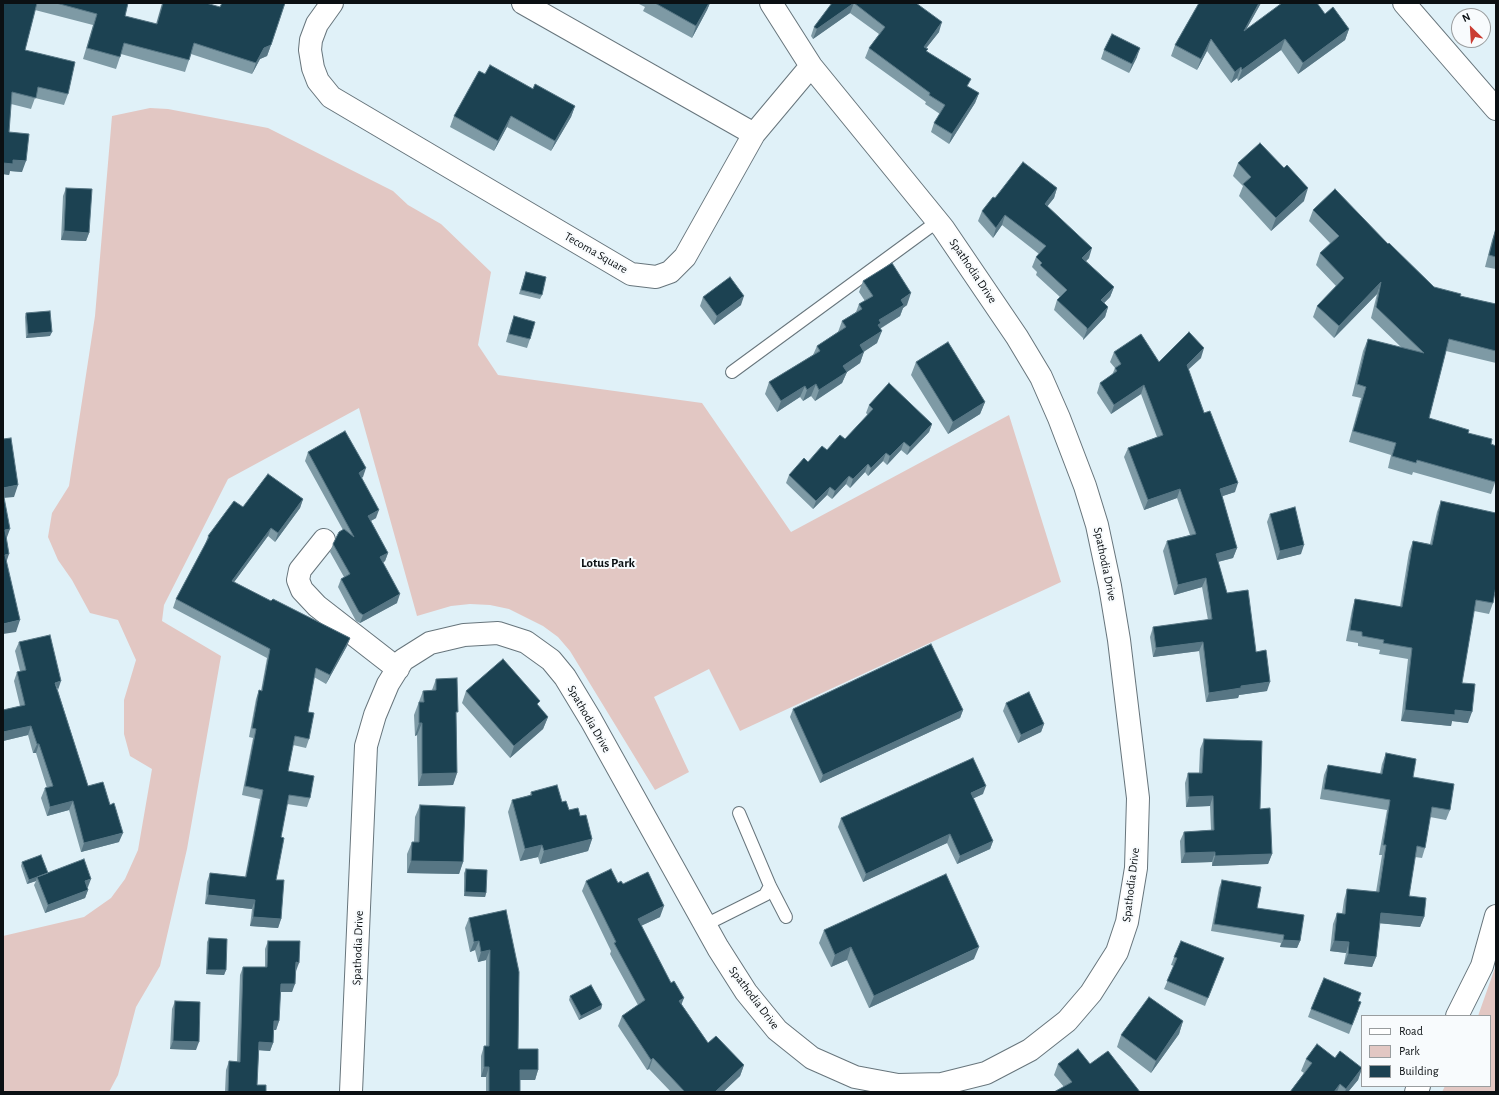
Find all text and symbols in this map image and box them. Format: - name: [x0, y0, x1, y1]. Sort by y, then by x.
- north arrow: [1451, 8, 1491, 48]
- text: N: [1460, 11, 1472, 24]
- street label: Tecoma Square: [562, 229, 630, 277]
- street label: Spathodia Drive: [946, 236, 1000, 306]
- street label: Spathodia Drive: [1090, 526, 1120, 602]
- district label: Lotus Park: [581, 555, 635, 571]
- street label: Spathodia Drive: [564, 683, 614, 755]
- street label: Spathodia Drive: [1119, 847, 1143, 923]
- street label: Spathodia Drive: [349, 910, 367, 986]
- street label: Spathodia Drive: [726, 964, 782, 1032]
- legend: [1361, 1015, 1491, 1087]
- text: Road: [1399, 1025, 1423, 1037]
- text: Park: [1399, 1045, 1420, 1057]
- text: Building: [1399, 1065, 1439, 1077]

